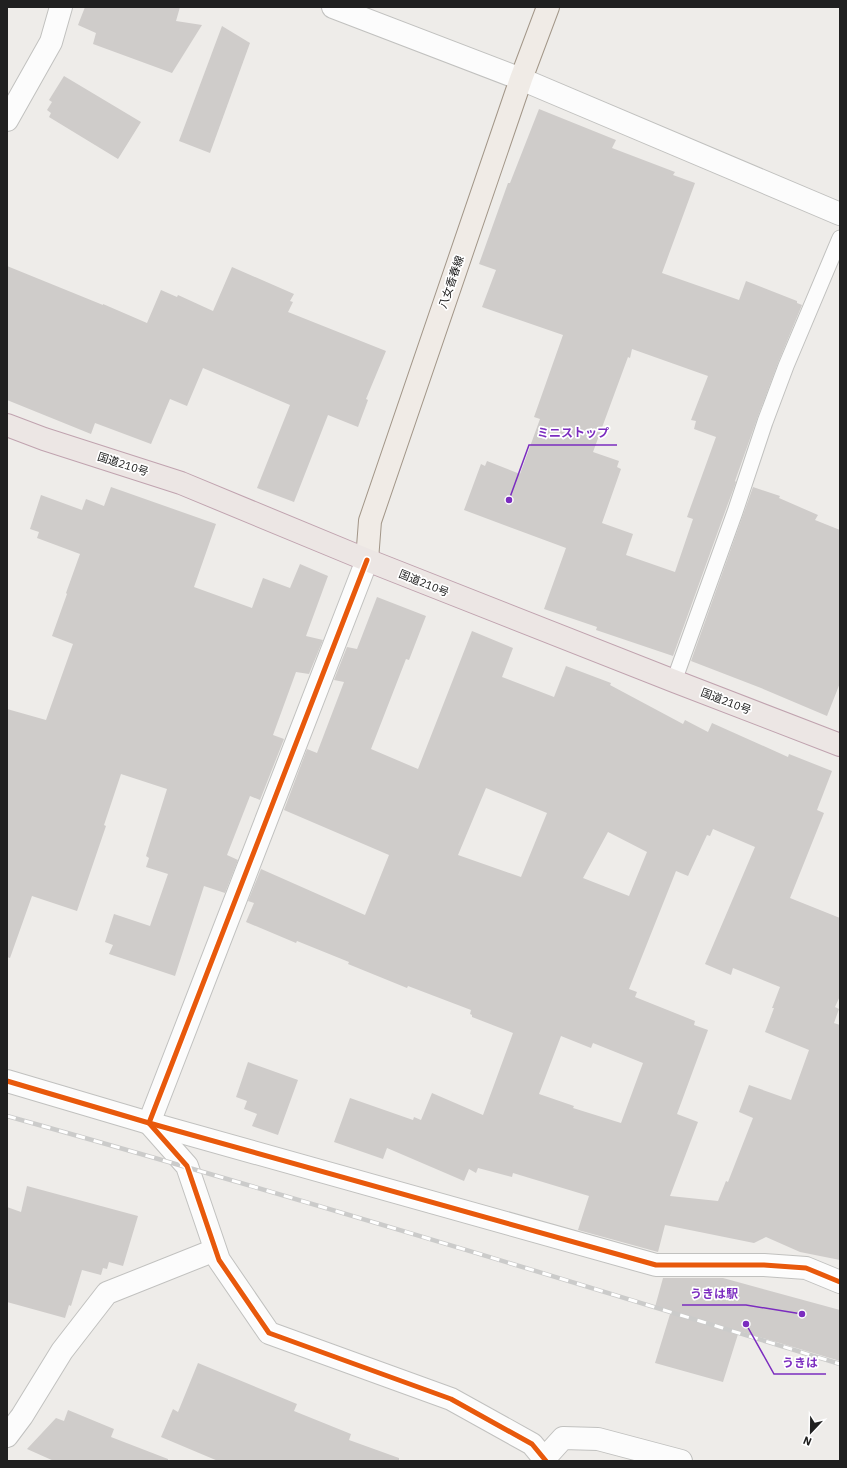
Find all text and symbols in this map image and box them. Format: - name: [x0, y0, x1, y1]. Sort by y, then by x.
- street label: 八女香春線: [435, 254, 467, 310]
- callout: ミニストップ: [529, 421, 617, 445]
- text: ミニストップ: [537, 425, 609, 440]
- street label: 国道210号: [96, 449, 150, 479]
- street label: 国道210号: [397, 567, 451, 599]
- street label: 国道210号: [699, 685, 753, 717]
- callout: うきは駅: [682, 1281, 746, 1305]
- text: うきは駅: [690, 1286, 738, 1301]
- callout: うきは: [774, 1350, 826, 1374]
- text: うきは: [782, 1355, 818, 1370]
- north arrow: [791, 1412, 831, 1452]
- text: N: [801, 1433, 814, 1449]

